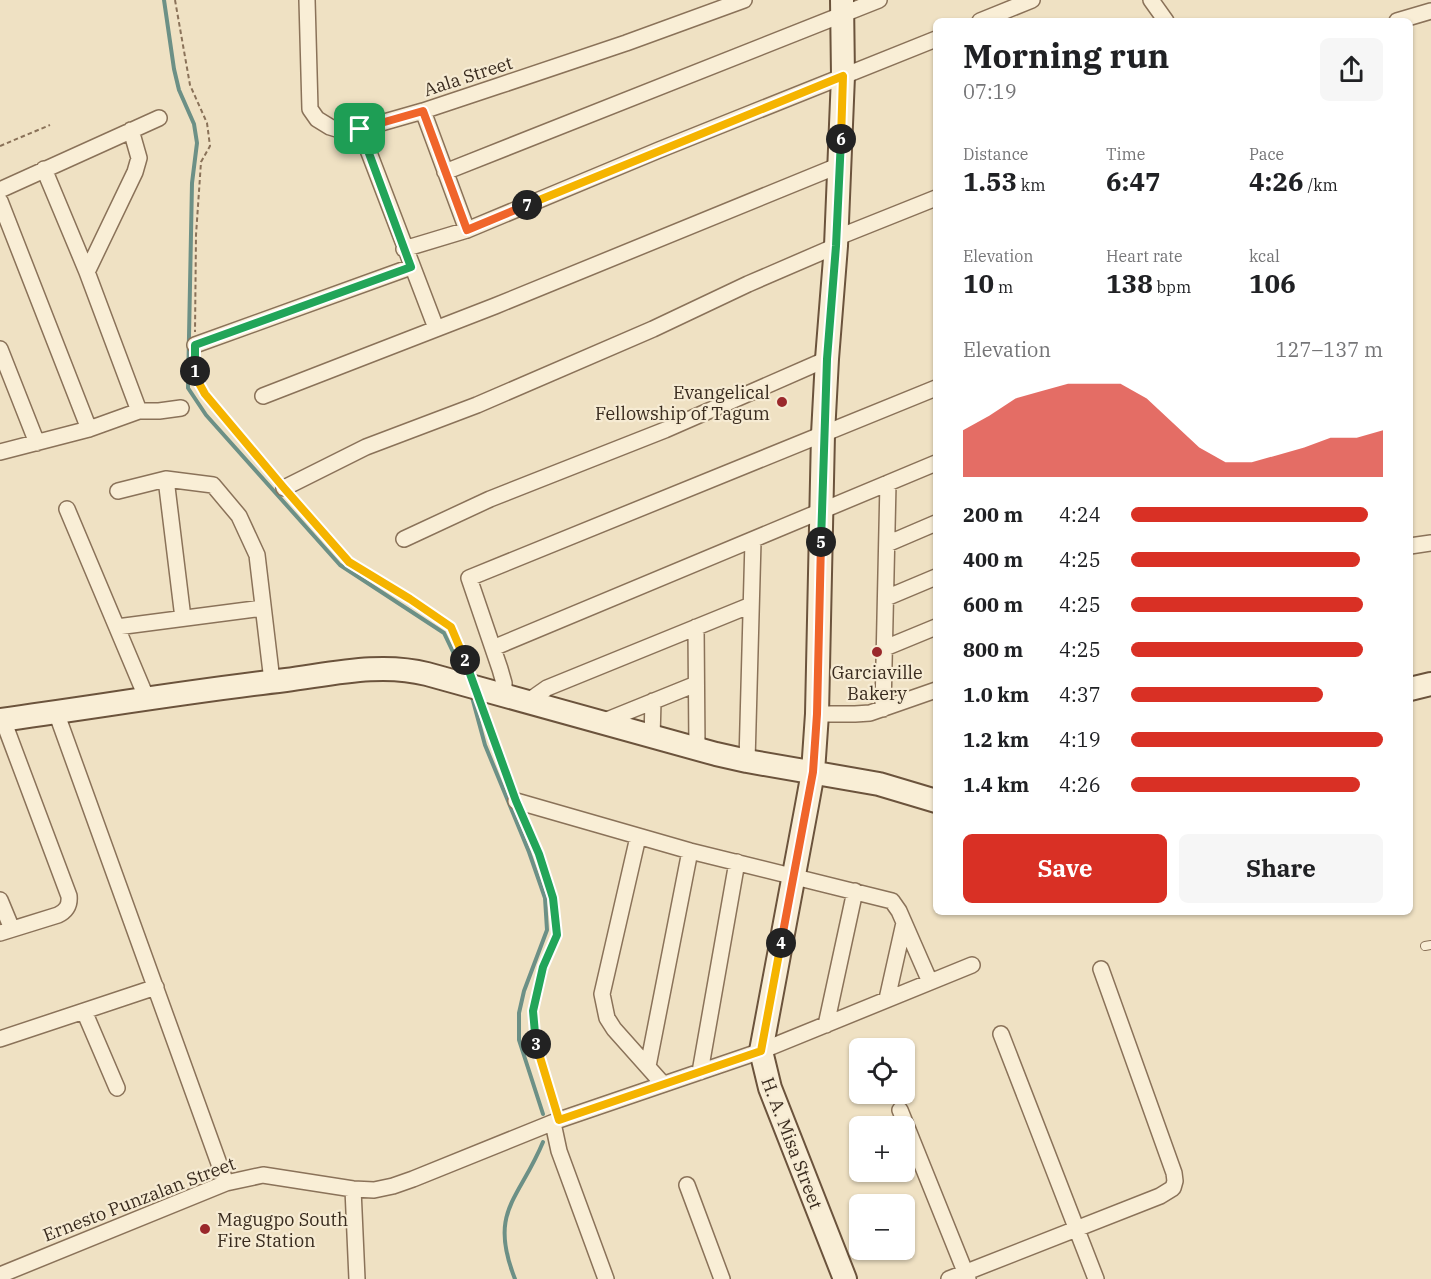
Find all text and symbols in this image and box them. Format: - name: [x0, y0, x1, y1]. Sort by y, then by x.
- text: Morning run: [963, 34, 1169, 77]
- button: share: [1320, 38, 1383, 101]
- street label: Aala Street: [421, 51, 515, 101]
- text: 07:19: [963, 78, 1017, 105]
- pin: [334, 103, 385, 154]
- icon: arrive: [343, 112, 376, 145]
- pin: 6: [826, 124, 856, 154]
- text: 6: [836, 129, 846, 149]
- text: Distance: [963, 144, 1028, 164]
- text: Time: [1106, 144, 1145, 164]
- text: Pace: [1249, 144, 1284, 164]
- text: 1.53: [963, 164, 1017, 198]
- text: 6:47: [1106, 164, 1161, 198]
- text: 4:26: [1249, 164, 1304, 198]
- text: km: [1017, 175, 1045, 195]
- text: /km: [1304, 175, 1338, 195]
- pin: 7: [512, 190, 542, 220]
- text: 7: [522, 195, 532, 215]
- text: Elevation: [963, 246, 1033, 266]
- text: Heart rate: [1106, 246, 1183, 266]
- text: kcal: [1249, 246, 1280, 266]
- text: 10: [963, 266, 994, 300]
- text: 138: [1106, 266, 1153, 300]
- text: 106: [1249, 266, 1296, 300]
- text: m: [994, 277, 1013, 297]
- text: bpm: [1153, 277, 1191, 297]
- text: Elevation: [963, 336, 1051, 363]
- text: 127–137 m: [1276, 336, 1383, 363]
- pin: 1: [180, 356, 210, 386]
- text: 1: [190, 361, 200, 381]
- place label: Evangelical Fellowship of Tagum: [595, 381, 770, 425]
- marker: Evangelical Fellowship of Tagum: [775, 395, 789, 409]
- text: 200 m: [963, 501, 1023, 528]
- text: 4:24: [1059, 501, 1101, 528]
- pin: 5: [806, 527, 836, 557]
- text: 5: [816, 532, 826, 552]
- text: 400 m: [963, 546, 1023, 573]
- text: 4:25: [1059, 546, 1101, 573]
- text: 600 m: [963, 591, 1023, 618]
- text: 4:25: [1059, 591, 1101, 618]
- text: 800 m: [963, 636, 1023, 663]
- text: 4:25: [1059, 636, 1101, 663]
- pin: 2: [450, 645, 480, 675]
- marker: Garciaville Bakery: [870, 645, 884, 659]
- text: 2: [460, 650, 470, 670]
- place label: Garciaville Bakery: [831, 661, 923, 705]
- text: 1.0 km: [963, 681, 1029, 708]
- text: 4:37: [1059, 681, 1101, 708]
- text: 1.2 km: [963, 726, 1029, 753]
- text: 4:19: [1059, 726, 1101, 753]
- text: 1.4 km: [963, 771, 1029, 798]
- text: 4:26: [1059, 771, 1101, 798]
- button: Save: [963, 834, 1167, 903]
- button: Share: [1179, 834, 1383, 903]
- pin: 4: [766, 928, 796, 958]
- text: 4: [776, 933, 786, 953]
- pin: 3: [521, 1029, 551, 1059]
- text: 3: [531, 1034, 541, 1054]
- map controls: [849, 1038, 915, 1260]
- button: locate: [849, 1038, 915, 1104]
- street label: H. A. Misa Street: [756, 1074, 828, 1212]
- button: +: [849, 1116, 915, 1182]
- street label: Ernesto Punzalan Street: [39, 1152, 239, 1246]
- button: −: [849, 1194, 915, 1260]
- place label: Magugpo South Fire Station: [217, 1208, 348, 1252]
- marker: Magugpo South Fire Station: [198, 1222, 212, 1236]

